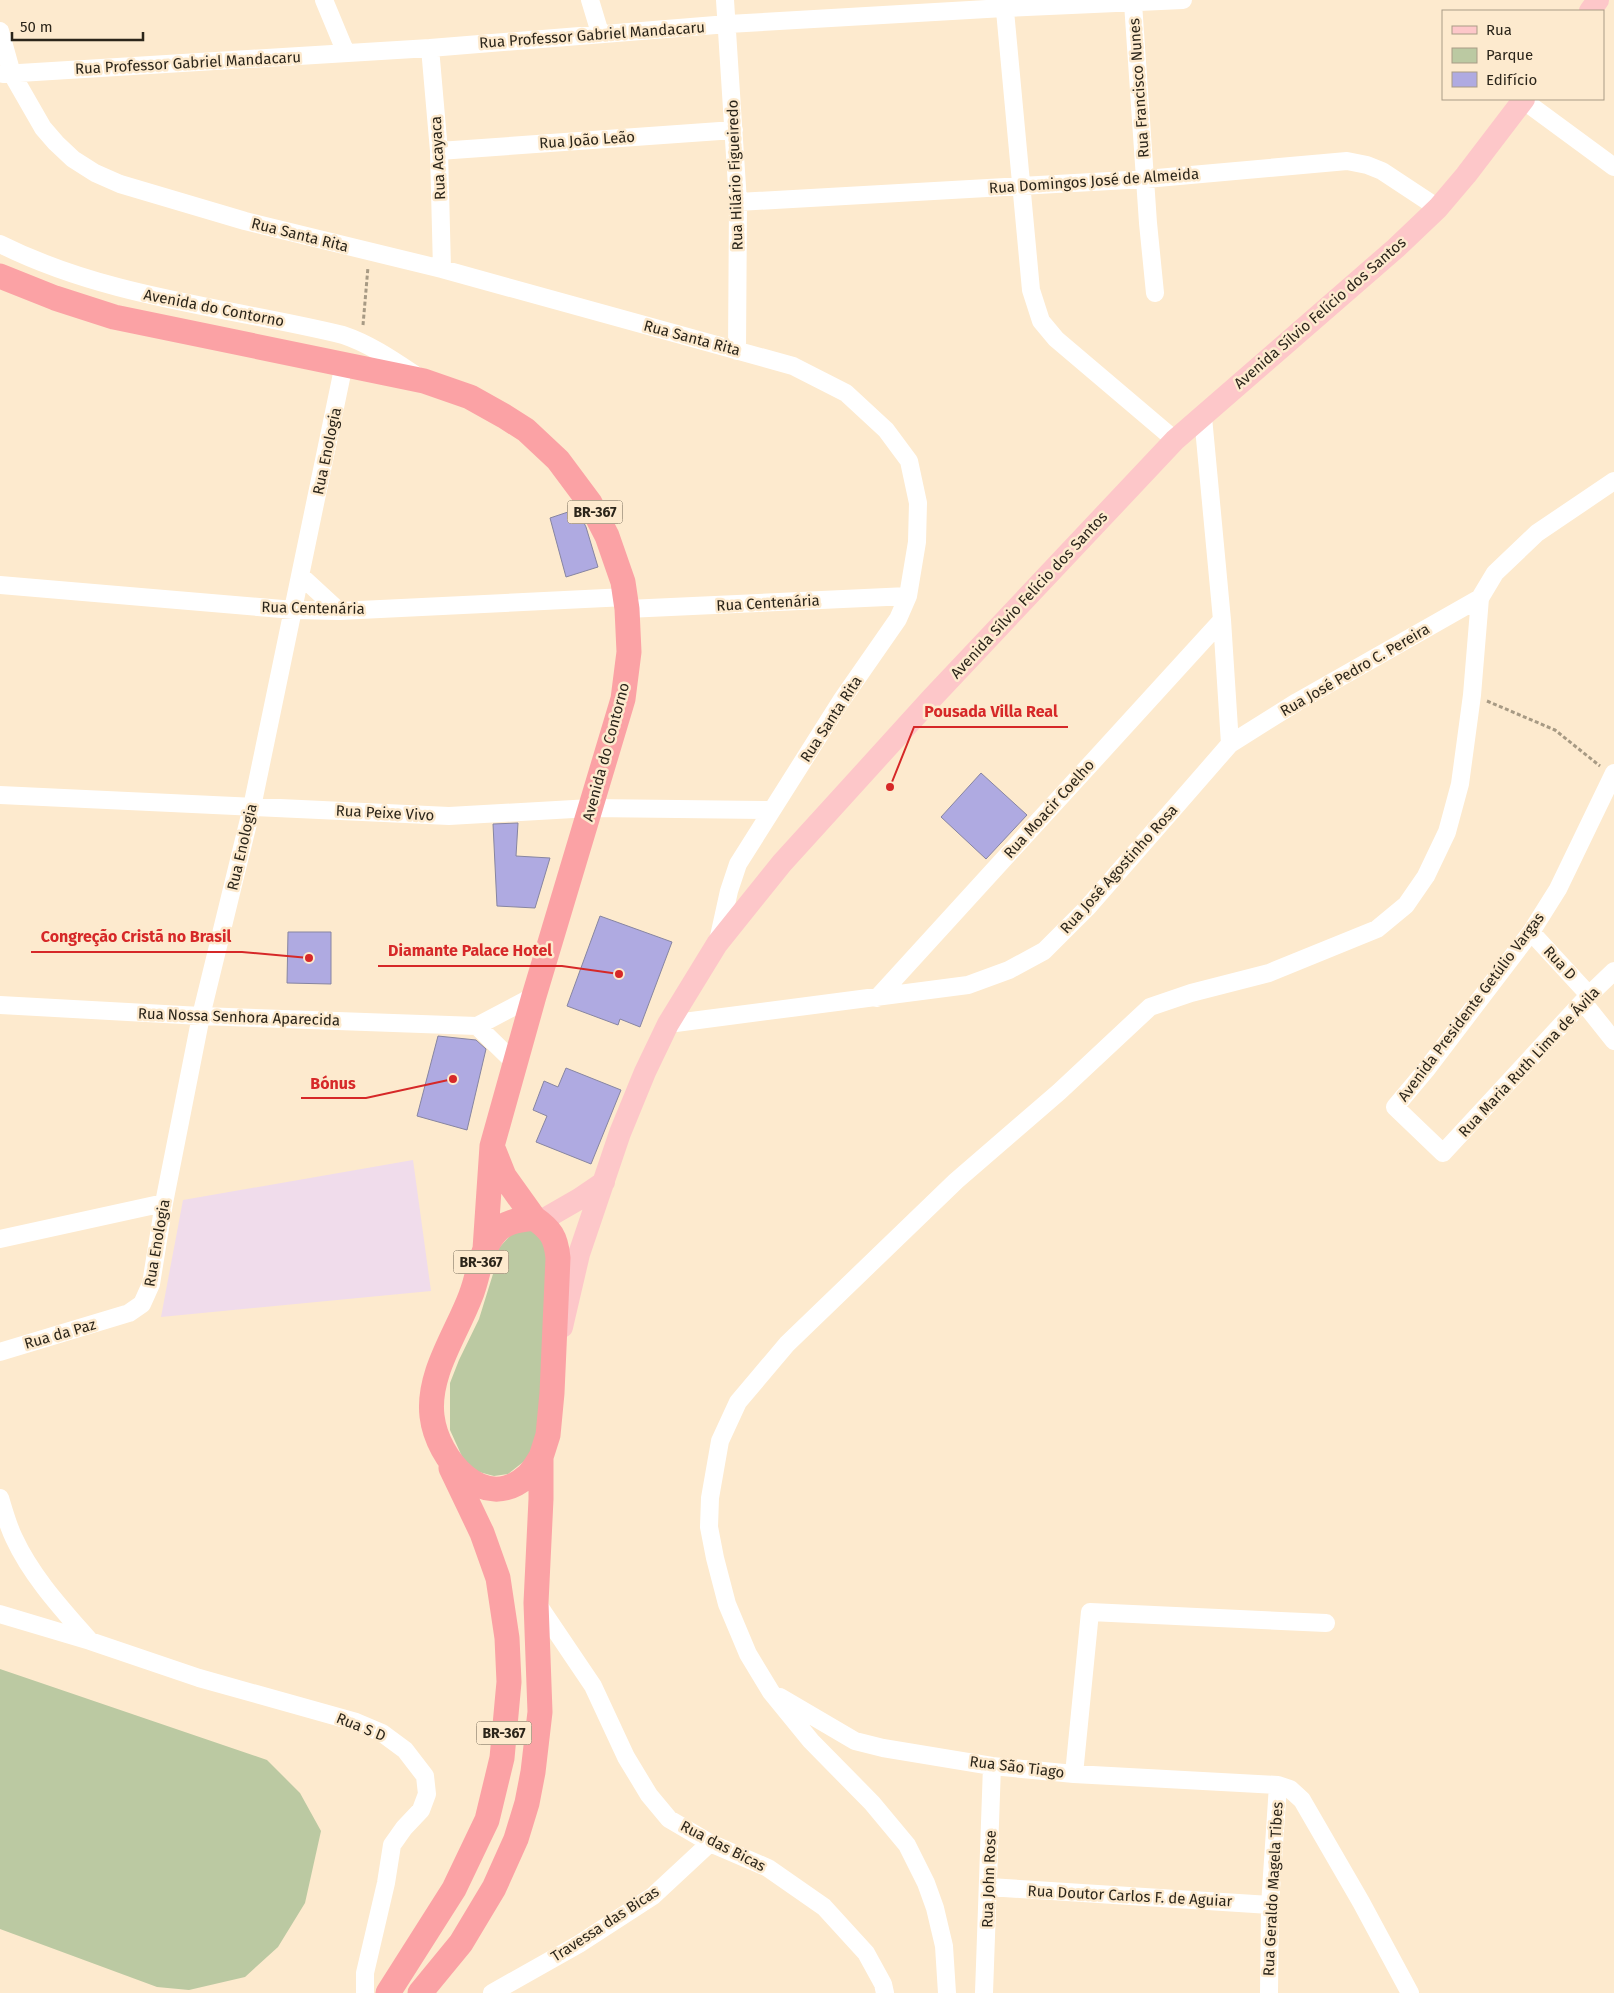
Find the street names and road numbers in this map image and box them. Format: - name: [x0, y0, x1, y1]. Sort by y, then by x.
- street label: Rua Professor Gabriel Mandacaru: [478, 18, 706, 52]
- street label: Rua Francisco Nunes: [1125, 18, 1153, 158]
- street label: Rua Professor Gabriel Mandacaru: [74, 48, 302, 78]
- street label: Rua Hilário Figueiredo: [723, 99, 747, 251]
- street label: Rua Acayaca: [427, 116, 449, 200]
- street label: Rua João Leão: [538, 128, 636, 152]
- street label: Rua Domingos José de Almeida: [988, 165, 1200, 197]
- street label: Rua Santa Rita: [250, 214, 350, 256]
- street label: Avenida Sílvio Felício dos Santos: [1230, 233, 1410, 393]
- street label: Avenida do Contorno: [142, 286, 286, 330]
- street label: Rua Santa Rita: [642, 316, 742, 360]
- street label: Rua Enologia: [309, 406, 345, 496]
- road number: BR-367: [568, 501, 622, 524]
- street label: Avenida Sílvio Felício dos Santos: [947, 508, 1111, 682]
- street label: Rua Centenária: [716, 591, 820, 615]
- street label: Rua Centenária: [261, 598, 365, 618]
- street label: Rua José Pedro C. Pereira: [1277, 620, 1433, 720]
- street label: Rua Santa Rita: [796, 672, 866, 766]
- street label: Avenida do Contorno: [579, 681, 633, 823]
- street label: Rua Moacir Coelho: [1000, 756, 1098, 862]
- street label: Rua Peixe Vivo: [335, 801, 435, 825]
- street label: Rua José Agostinho Rosa: [1056, 801, 1182, 937]
- street label: Rua Enologia: [223, 802, 261, 892]
- street label: Avenida Presidente Getúlio Vargas: [1394, 909, 1548, 1105]
- street label: Rua D: [1540, 942, 1580, 984]
- street label: Rua Maria Ruth Lima de Ávila: [1455, 983, 1603, 1141]
- street label: Rua Nossa Senhora Aparecida: [138, 1004, 340, 1030]
- street label: Rua Enologia: [140, 1198, 174, 1288]
- road number: BR-367: [454, 1250, 508, 1274]
- street label: Rua da Paz: [22, 1315, 98, 1353]
- street label: Rua S D: [334, 1709, 388, 1745]
- road number: BR-367: [476, 1722, 532, 1745]
- street label: Rua São Tiago: [969, 1752, 1065, 1782]
- street label: Rua Geraldo Magela Tibes: [1259, 1801, 1287, 1977]
- street label: Rua das Bicas: [677, 1817, 769, 1875]
- street label: Rua John Rose: [978, 1830, 1000, 1928]
- street label: Travessa das Bicas: [548, 1882, 662, 1966]
- street label: Rua Doutor Carlos F. de Aguiar: [1027, 1882, 1233, 1910]

